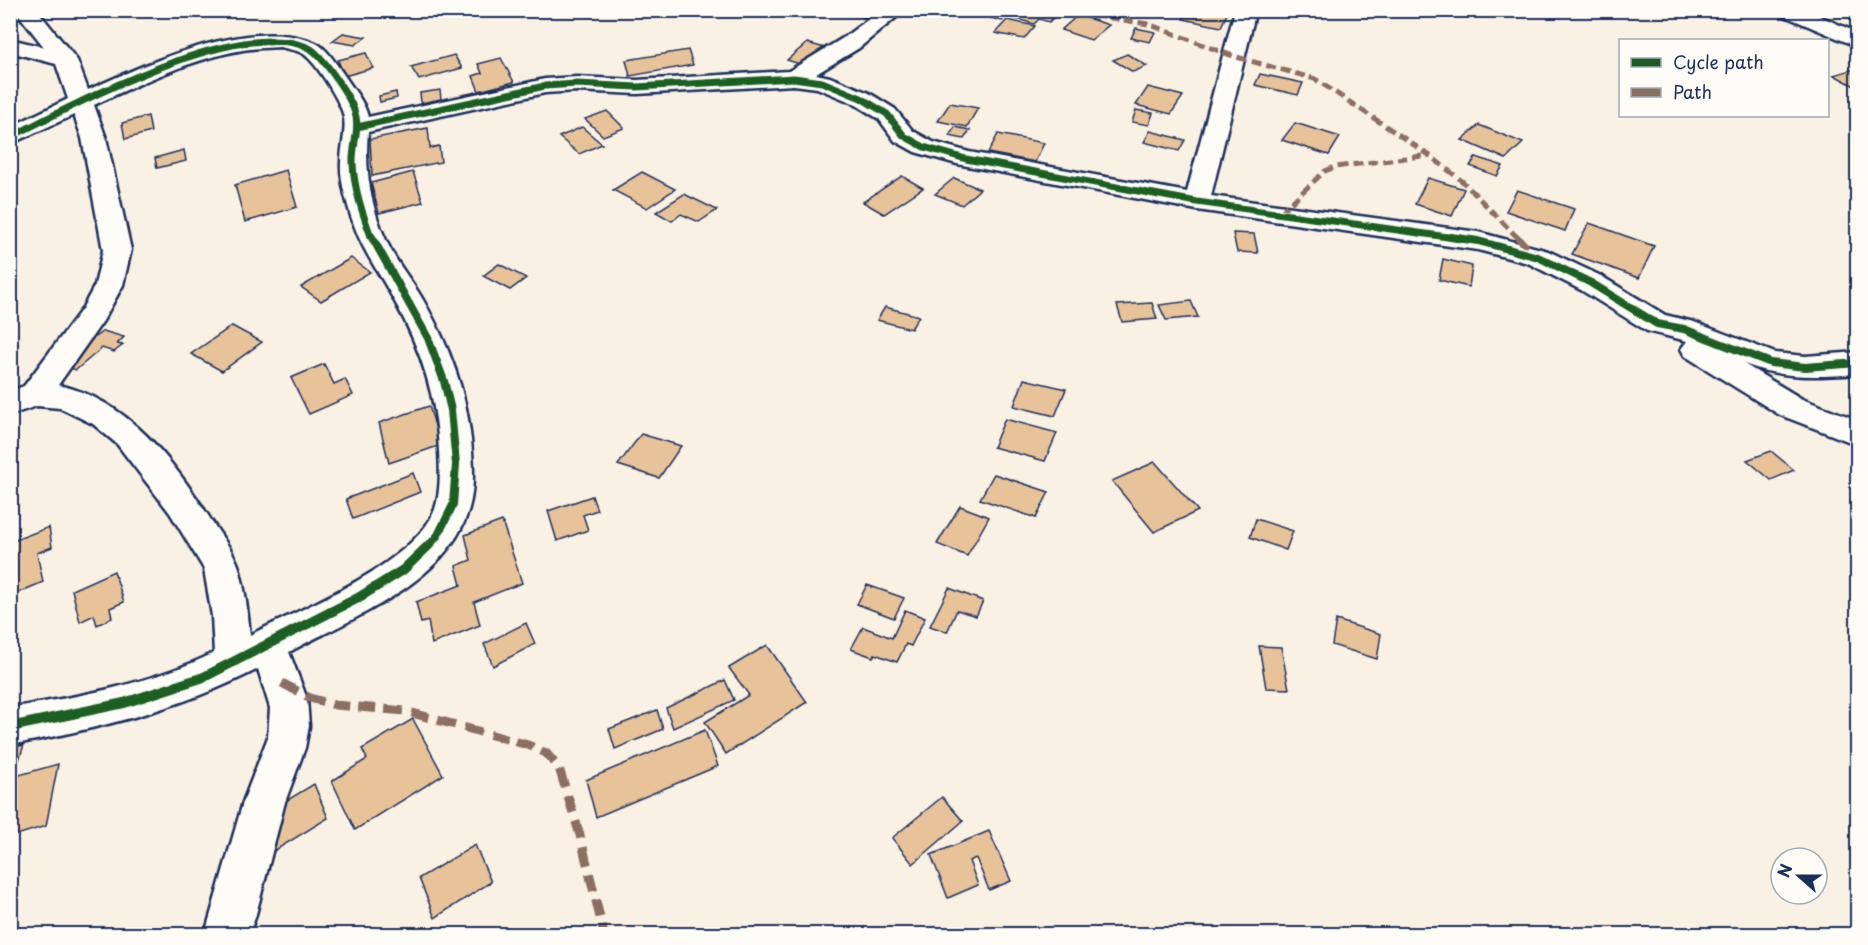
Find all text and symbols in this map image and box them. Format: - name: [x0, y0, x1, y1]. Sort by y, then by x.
- legend: [1619, 39, 1829, 117]
- text: Cycle path: [1673, 48, 1764, 75]
- text: Path: [1673, 78, 1712, 105]
- north arrow: [1769, 846, 1829, 906]
- text: N: [1771, 860, 1798, 880]

